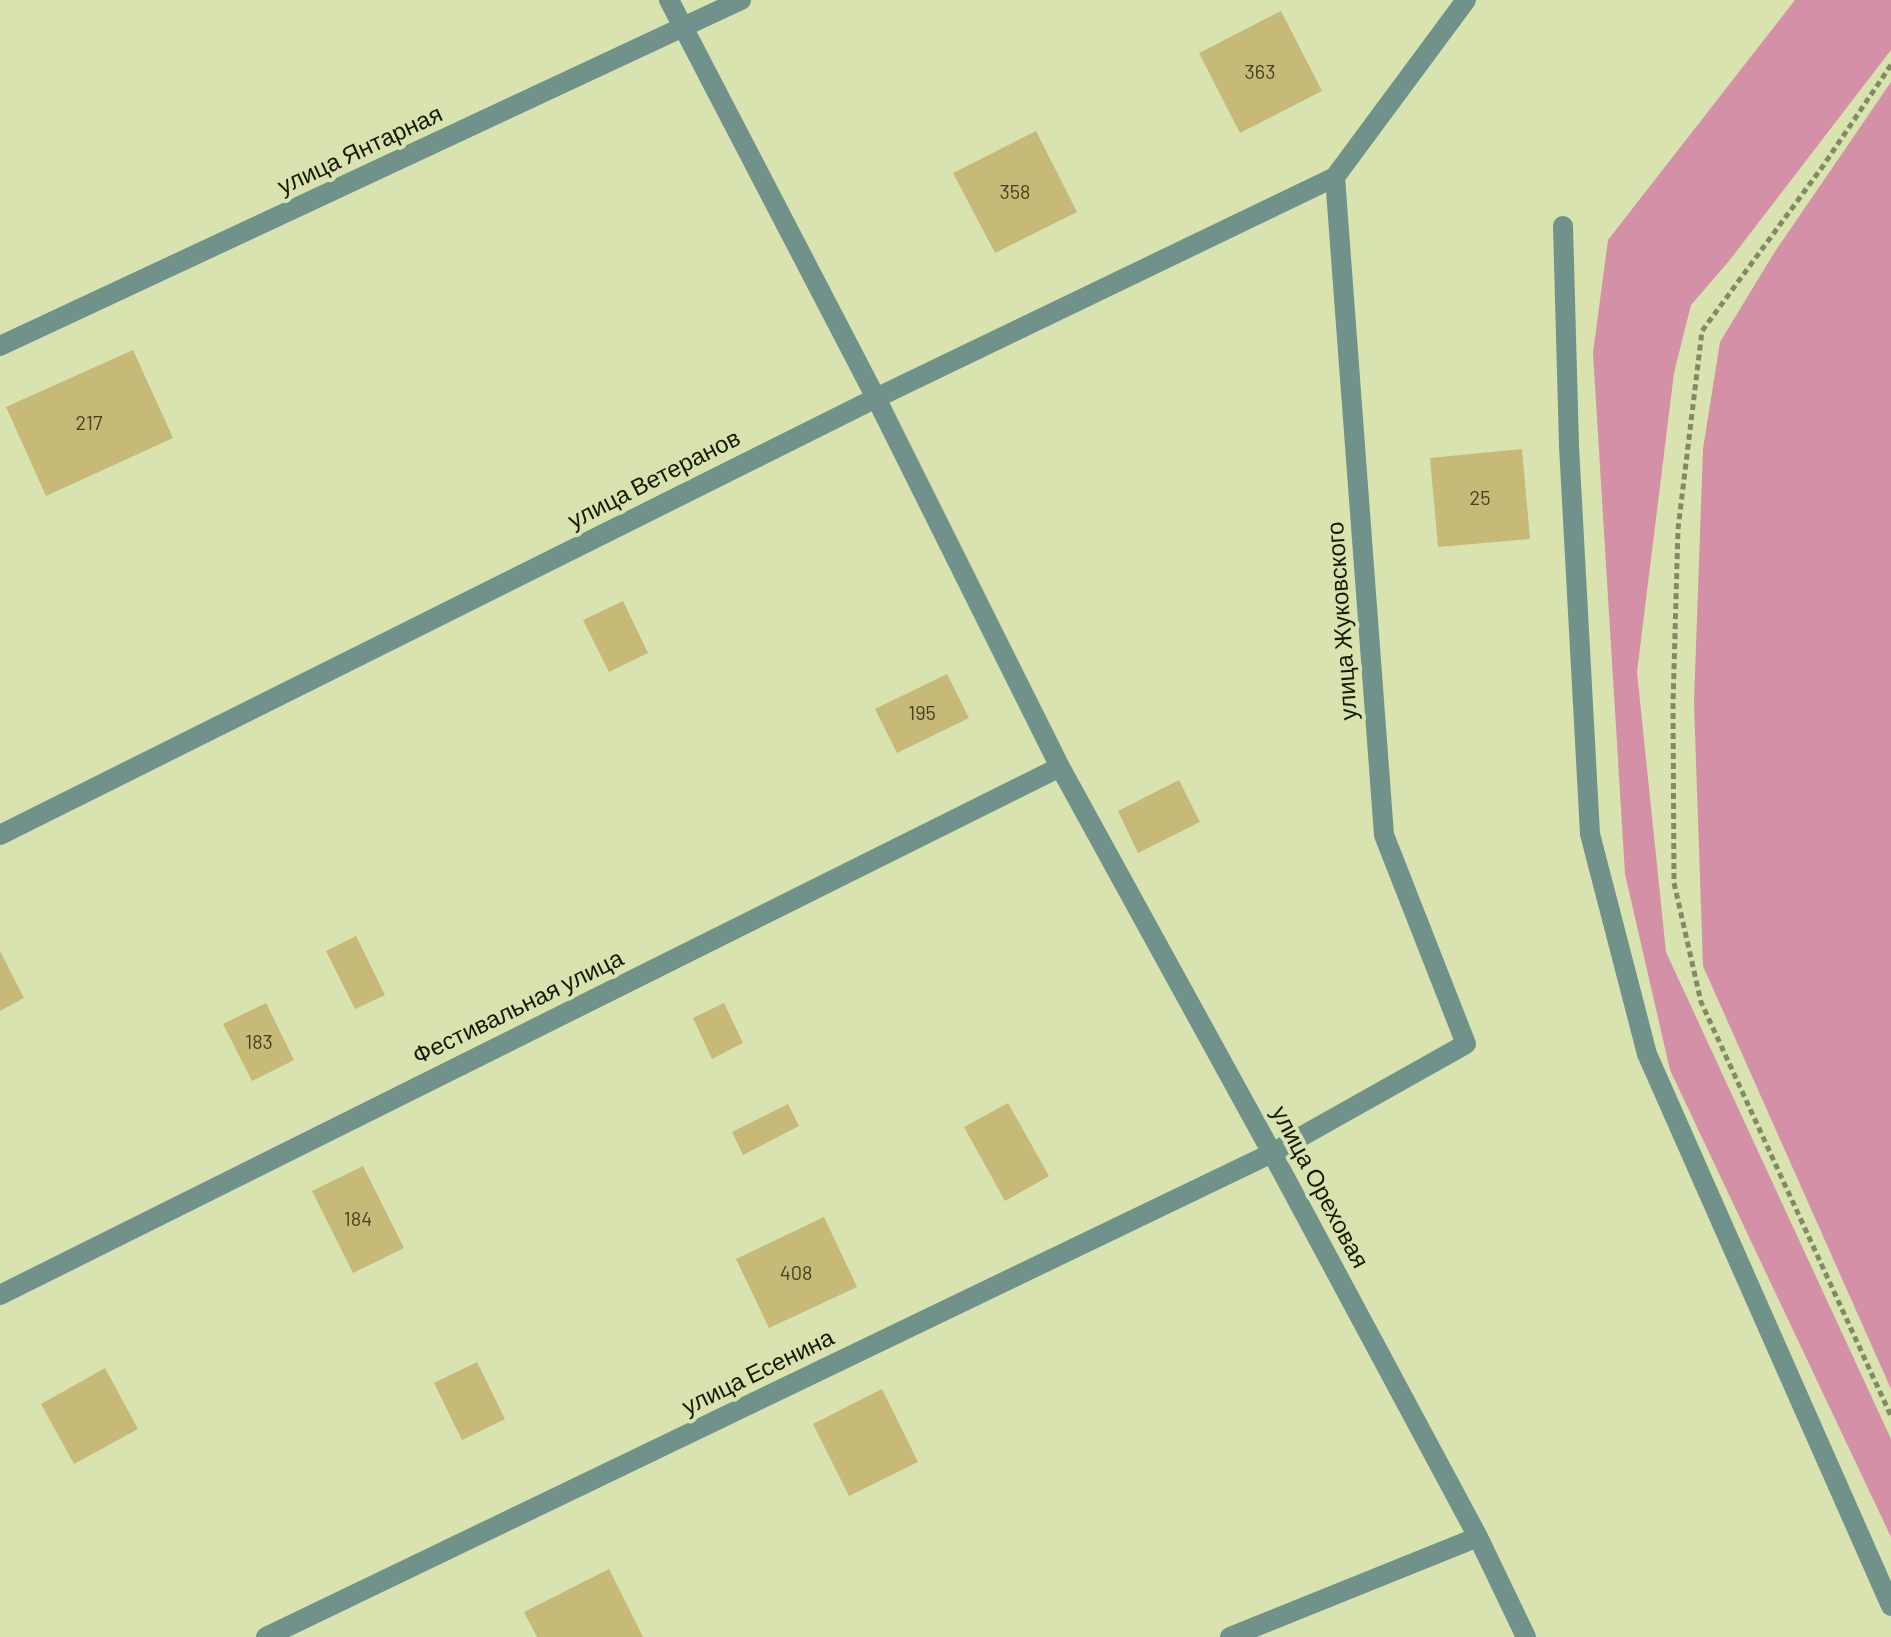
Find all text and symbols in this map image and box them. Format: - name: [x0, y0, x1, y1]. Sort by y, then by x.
- house number: 363: [1245, 60, 1275, 84]
- street label: улица Янтарная: [273, 99, 447, 201]
- house number: 358: [1000, 180, 1030, 204]
- house number: 217: [76, 411, 102, 435]
- street label: улица Ветеранов: [563, 423, 745, 535]
- house number: 25: [1470, 486, 1490, 510]
- street label: улица Жуковского: [1321, 521, 1363, 721]
- house number: 195: [908, 701, 936, 725]
- street label: Фестивальная улица: [408, 943, 628, 1071]
- house number: 183: [245, 1030, 273, 1054]
- street label: улица Ореховая: [1265, 1101, 1375, 1273]
- house number: 184: [344, 1207, 372, 1231]
- house number: 408: [780, 1261, 812, 1285]
- street label: улица Есенина: [677, 1323, 839, 1421]

